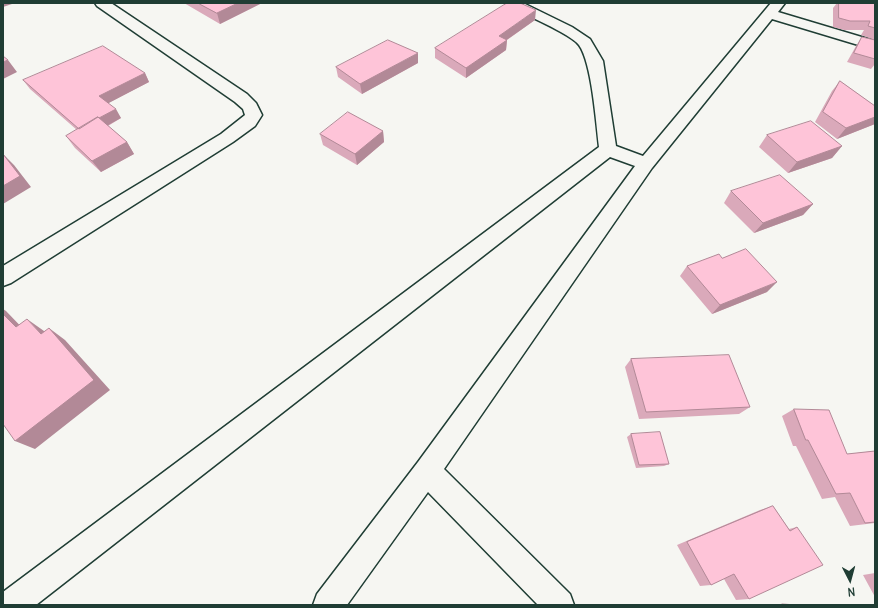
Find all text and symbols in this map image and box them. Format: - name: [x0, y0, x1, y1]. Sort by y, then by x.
- north arrow: [830, 560, 870, 600]
- text: N: [847, 585, 856, 599]

